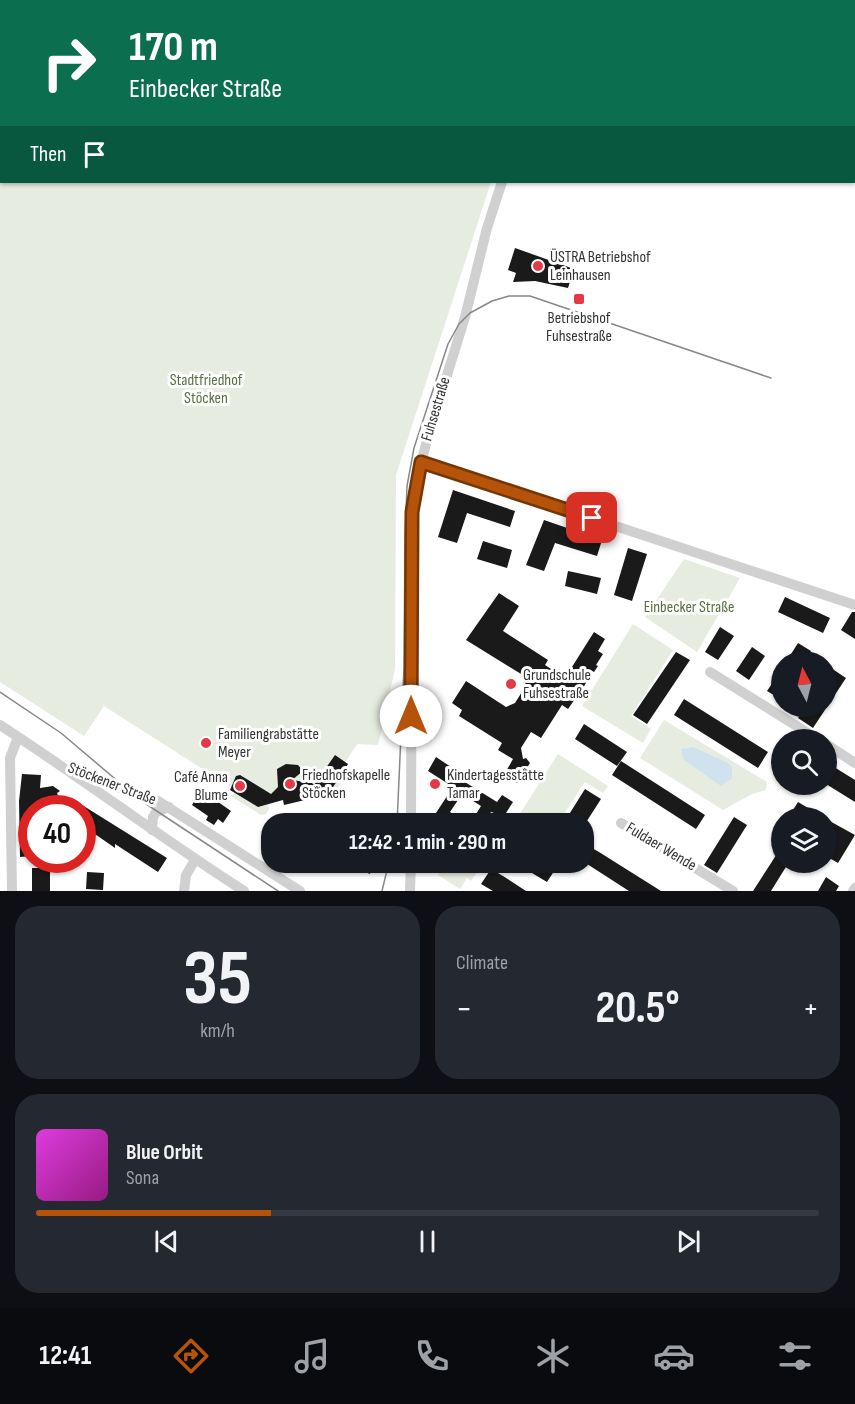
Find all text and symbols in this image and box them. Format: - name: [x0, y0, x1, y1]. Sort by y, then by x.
- text: 170 m: [129, 22, 218, 73]
- icon: right: [30, 24, 108, 102]
- text: Einbecker Straße: [129, 73, 282, 105]
- icon: arrive: [78, 138, 111, 171]
- text: Then: [30, 141, 66, 168]
- place label: ÜSTRA Betriebshof Leinhausen: [550, 248, 651, 285]
- marker: ÜSTRA Betriebshof Leinhausen: [531, 259, 545, 273]
- marker: Betriebshof Fuhsestraße: [572, 292, 586, 306]
- place label: Betriebshof Fuhsestraße: [546, 309, 612, 346]
- park label: Stadtfriedhof Stöcken: [170, 371, 243, 408]
- street label: Fuhsestraße: [417, 375, 455, 443]
- pin: [566, 492, 617, 543]
- icon: arrive: [575, 501, 608, 534]
- park label: Einbecker Straße: [644, 598, 734, 617]
- north arrow: [771, 651, 837, 717]
- map controls: [771, 651, 837, 873]
- place label: Grundschule Fuhsestraße: [523, 666, 591, 703]
- marker: Grundschule Fuhsestraße: [504, 677, 518, 691]
- position arrow: [379, 684, 443, 748]
- place label: Familiengrabstätte Meyer: [218, 725, 319, 762]
- button: search: [771, 729, 837, 795]
- marker: Familiengrabstätte Meyer: [199, 736, 213, 750]
- street label: Stöckener Straße: [65, 759, 159, 809]
- place label: Friedhofskapelle Stöcken: [302, 766, 390, 803]
- place label: Kindertagesstätte Tamar: [447, 766, 544, 803]
- place label: Café Anna Blume: [174, 768, 228, 805]
- marker: Friedhofskapelle Stöcken: [283, 777, 297, 791]
- marker: Kindertagesstätte Tamar: [428, 777, 442, 791]
- marker: Café Anna Blume: [233, 779, 247, 793]
- speed limit sign: 40: [18, 795, 96, 873]
- button: layers: [771, 807, 837, 873]
- street label: Fuldaer Wende: [622, 819, 700, 875]
- text: 12:42 · 1 min · 290 m: [349, 829, 506, 856]
- text: 35: [183, 933, 252, 1026]
- text: Climate: [456, 951, 508, 975]
- text: 20.5°: [595, 981, 680, 1036]
- text: −: [456, 989, 472, 1029]
- text: +: [803, 989, 819, 1029]
- text: km/h: [200, 1019, 235, 1043]
- text: Blue Orbit: [126, 1139, 203, 1166]
- text: Sona: [126, 1166, 159, 1190]
- icon: previous: [150, 1225, 183, 1258]
- icon: pause: [411, 1225, 444, 1258]
- icon: next: [672, 1225, 705, 1258]
- icon: directions: [170, 1335, 212, 1377]
- icon: music: [291, 1335, 333, 1377]
- icon: phone: [411, 1335, 453, 1377]
- icon: climate: [532, 1335, 574, 1377]
- icon: car: [653, 1335, 695, 1377]
- icon: filters: [774, 1335, 816, 1377]
- text: 12:41: [39, 1340, 91, 1372]

